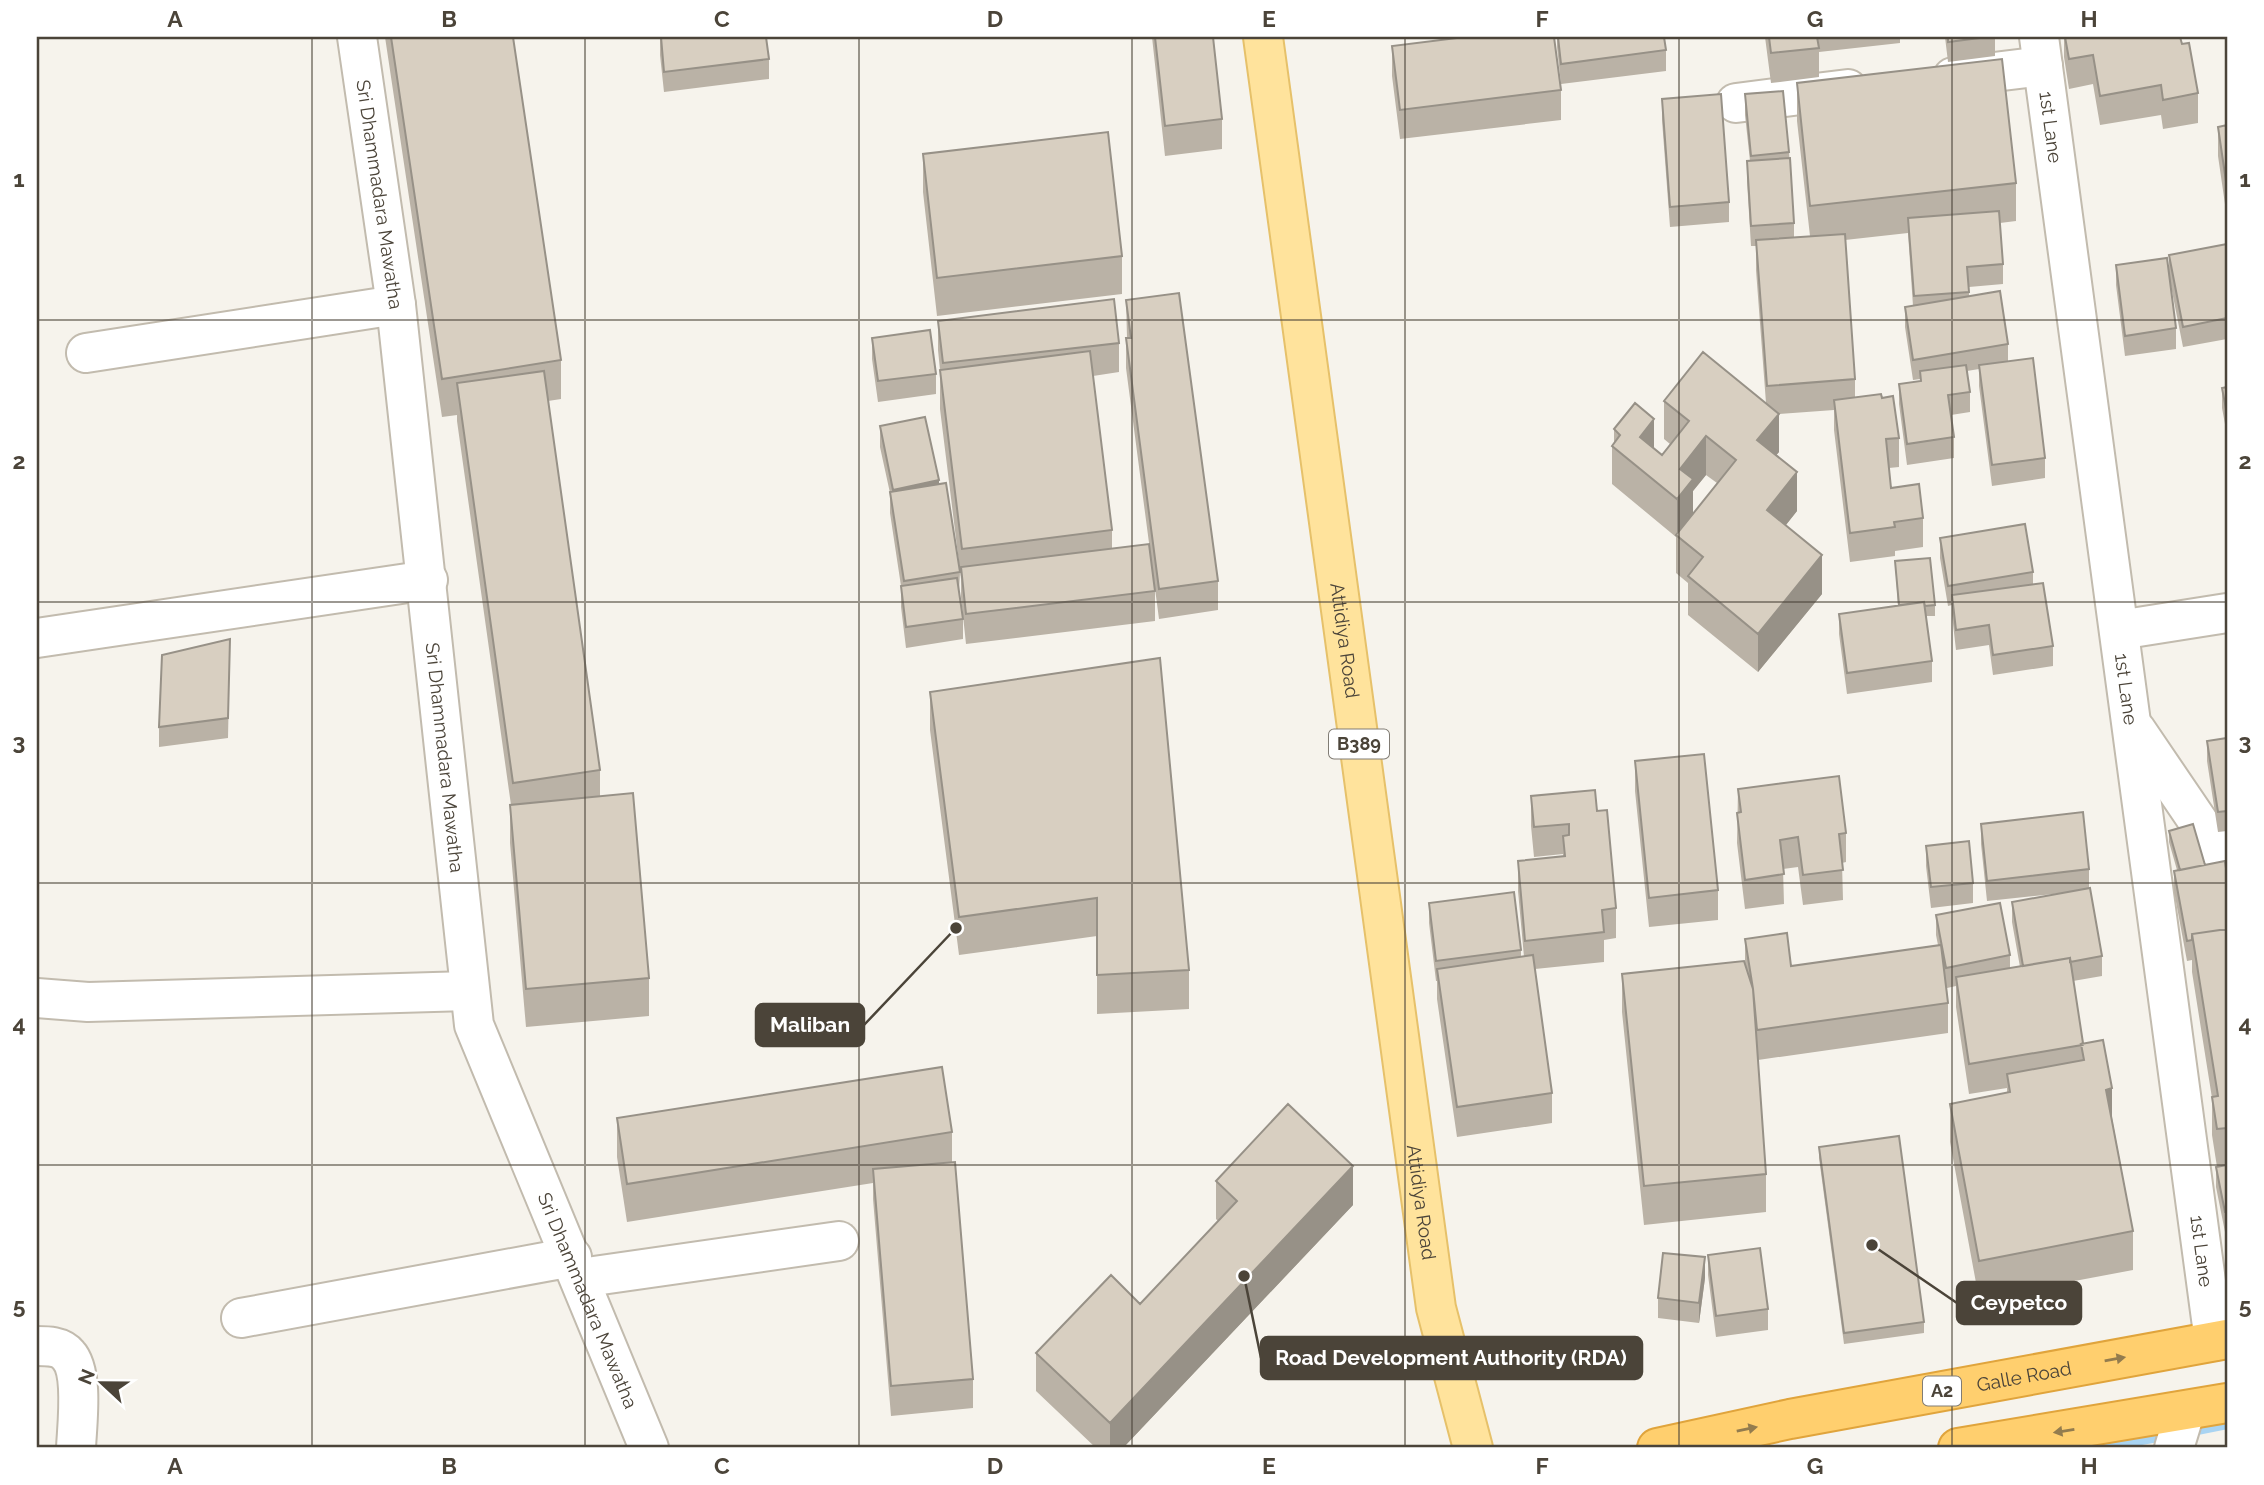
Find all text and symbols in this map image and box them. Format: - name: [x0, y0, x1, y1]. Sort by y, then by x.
- text: A: [167, 5, 183, 32]
- text: B: [441, 5, 457, 32]
- text: C: [714, 5, 730, 32]
- text: D: [987, 5, 1003, 32]
- text: E: [1262, 5, 1276, 32]
- text: F: [1535, 5, 1549, 32]
- text: G: [1807, 5, 1823, 32]
- text: H: [2080, 5, 2098, 32]
- street label: Sri Dhammadara Mawatha: [352, 78, 407, 310]
- street label: 1st Lane: [2035, 90, 2067, 164]
- text: 1: [13, 165, 25, 192]
- text: 1: [2239, 165, 2251, 192]
- text: 2: [13, 447, 25, 474]
- text: 2: [2239, 447, 2251, 474]
- street label: Attidiya Road: [1326, 581, 1364, 699]
- street label: Sri Dhammadara Mawatha: [422, 641, 468, 874]
- street label: 1st Lane: [2111, 652, 2142, 726]
- text: 3: [13, 728, 25, 755]
- text: 3: [2239, 728, 2251, 755]
- road number: B389: [1329, 730, 1389, 758]
- callout: Maliban: [756, 1004, 864, 1046]
- text: 4: [12, 1010, 26, 1037]
- text: 4: [2238, 1010, 2252, 1037]
- text: Maliban: [770, 1012, 850, 1037]
- street label: Attidiya Road: [1403, 1143, 1440, 1261]
- street label: Sri Dhammadara Mawatha: [533, 1189, 642, 1412]
- street label: 1st Lane: [2186, 1214, 2218, 1288]
- callout: Ceypetco: [1957, 1282, 2081, 1324]
- text: Ceypetco: [1971, 1290, 2067, 1315]
- text: 5: [13, 1292, 26, 1319]
- text: 5: [2239, 1292, 2252, 1319]
- callout: Road Development Authority (RDA): [1261, 1337, 1642, 1379]
- text: Road Development Authority (RDA): [1275, 1345, 1627, 1370]
- north arrow: [66, 1348, 136, 1418]
- one-way arrow: [2104, 1354, 2126, 1365]
- street label: Galle Road: [1975, 1357, 2073, 1396]
- text: N: [73, 1366, 99, 1387]
- road number: A2: [1923, 1376, 1961, 1406]
- one-way arrow: [1736, 1423, 1758, 1434]
- one-way arrow: [2052, 1426, 2074, 1437]
- text: A: [167, 1452, 183, 1479]
- text: B: [441, 1452, 457, 1479]
- text: C: [714, 1452, 730, 1479]
- text: D: [987, 1452, 1003, 1479]
- text: E: [1262, 1452, 1276, 1479]
- text: F: [1535, 1452, 1549, 1479]
- text: G: [1807, 1452, 1823, 1479]
- text: H: [2080, 1452, 2098, 1479]

